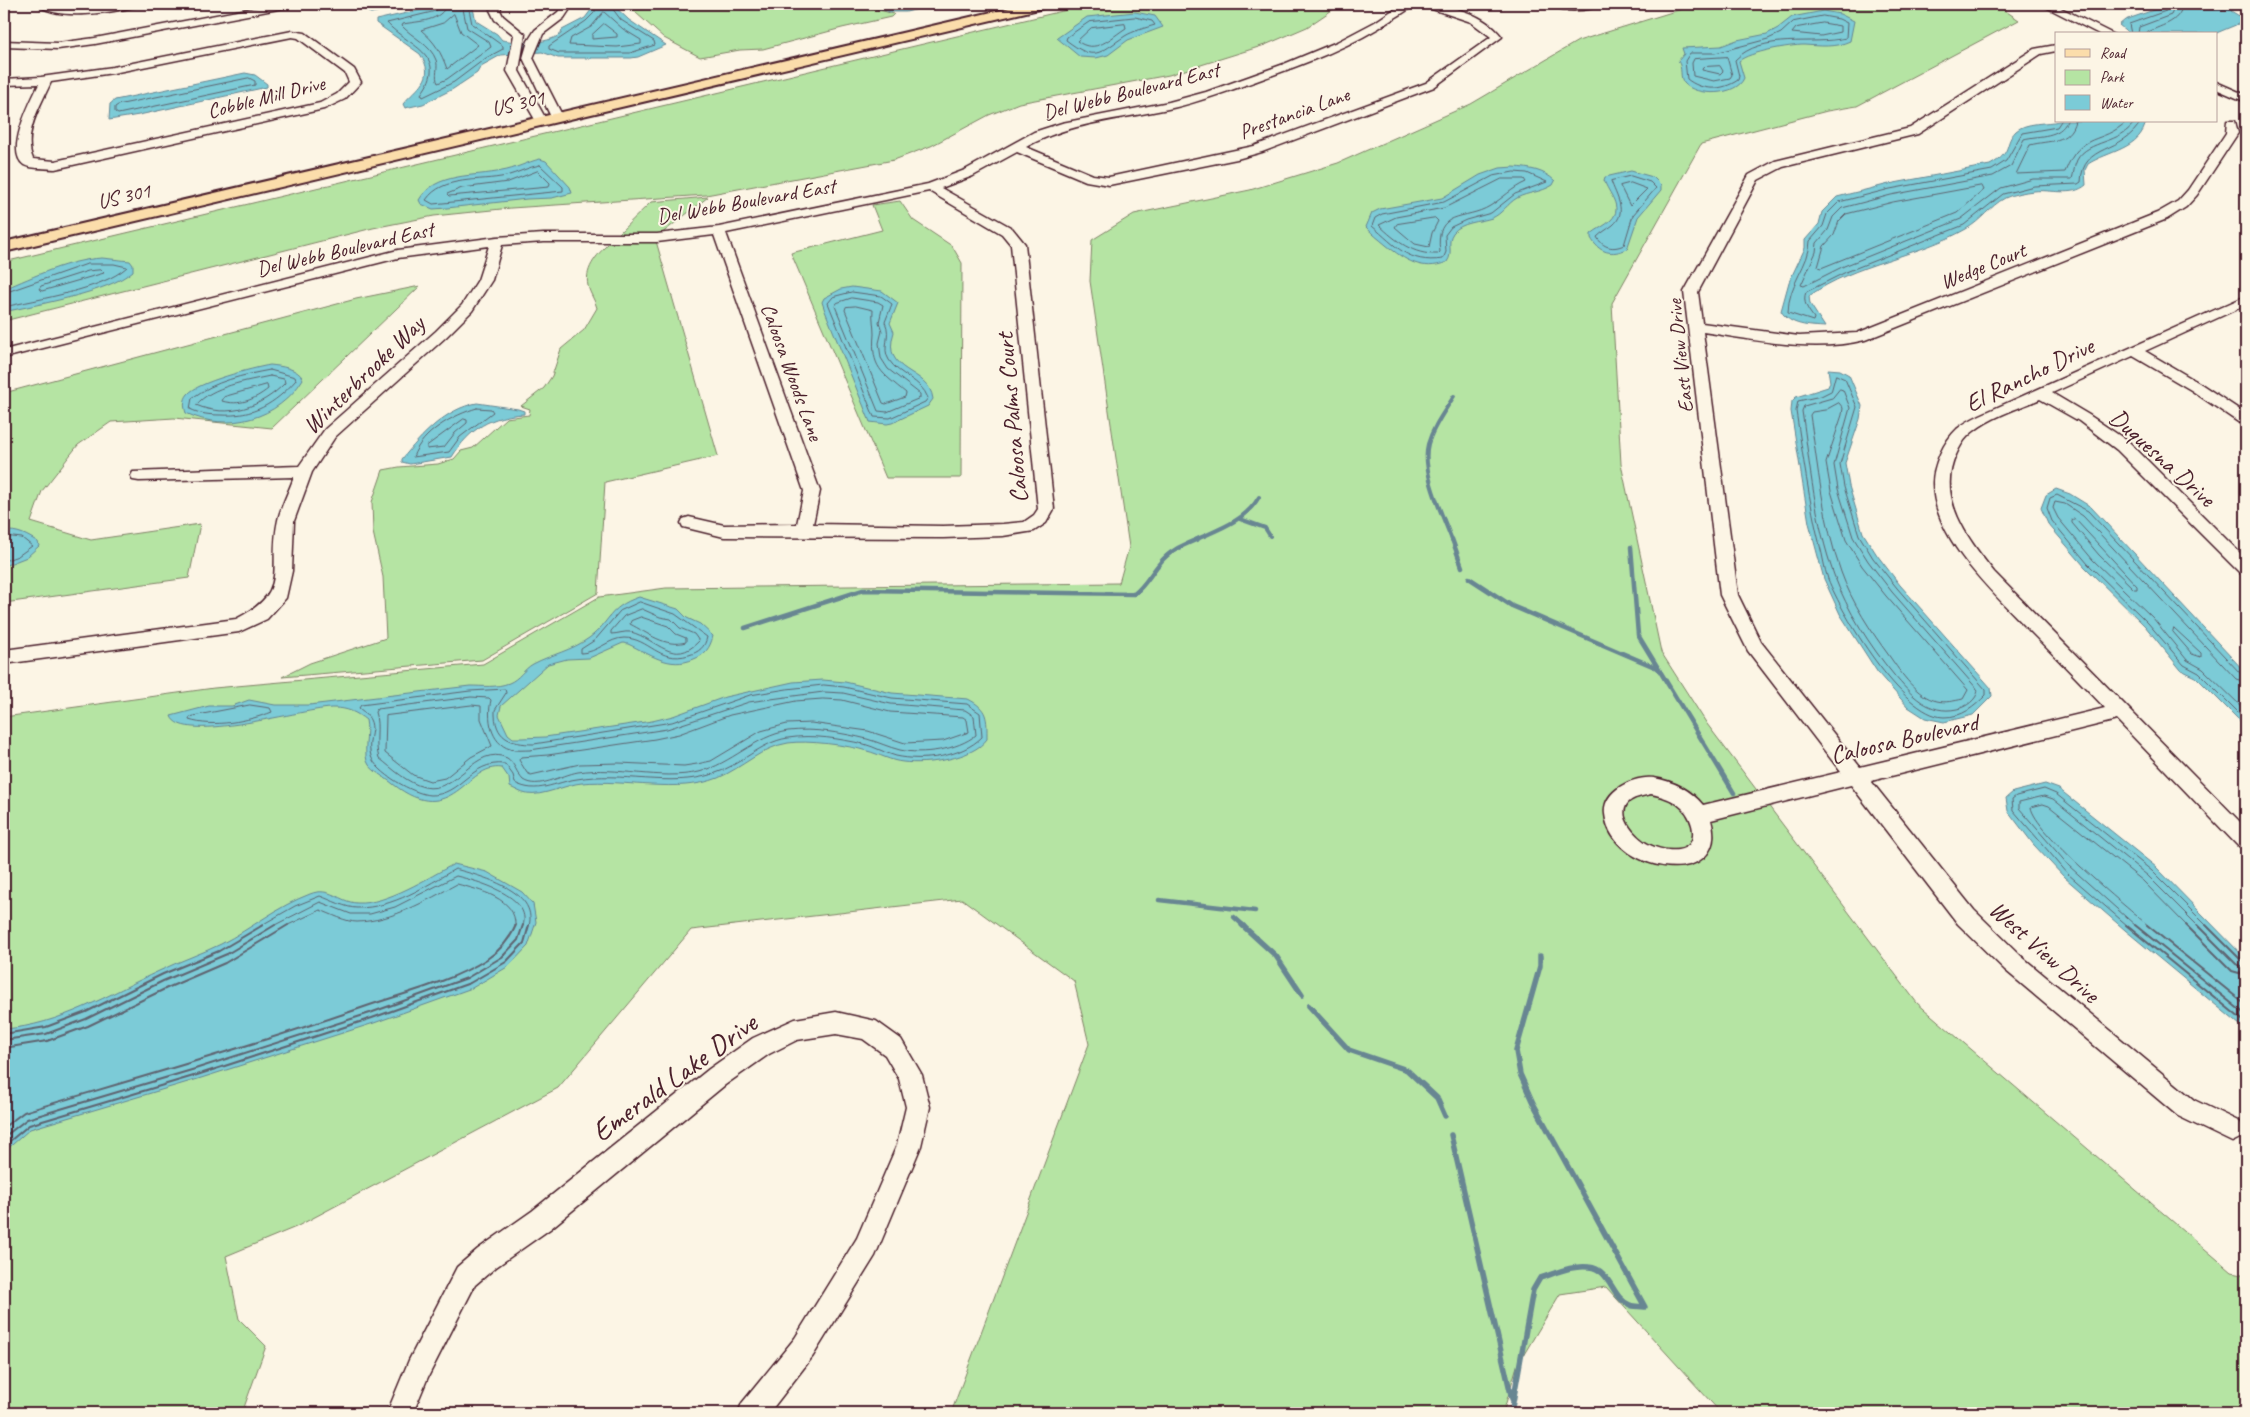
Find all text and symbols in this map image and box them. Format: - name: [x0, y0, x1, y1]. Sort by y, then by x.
- legend: [2055, 32, 2218, 122]
- text: Road: [2100, 44, 2127, 63]
- street label: Del Webb Boulevard East: [1040, 56, 1225, 125]
- text: Park: [2100, 68, 2125, 87]
- street label: Cobble Mill Drive: [205, 70, 328, 124]
- street label: Prestancia Lane: [1235, 81, 1354, 145]
- street label: US 301: [489, 84, 549, 122]
- text: Water: [2100, 94, 2134, 113]
- street label: Del Webb Boulevard East: [655, 172, 840, 229]
- street label: US 301: [95, 177, 155, 215]
- street label: Del Webb Boulevard East: [254, 215, 439, 282]
- street label: Wedge Court: [1937, 236, 2031, 295]
- street label: East View Drive: [1661, 297, 1699, 414]
- street label: Caloosa Woods Lane: [755, 300, 829, 445]
- street label: Winterbrooke Way: [296, 307, 433, 441]
- street label: Caloosa Palms Court: [988, 329, 1035, 504]
- street label: El Rancho Drive: [1960, 329, 2101, 420]
- street label: Duquesna Drive: [2103, 402, 2223, 515]
- street label: Caloosa Boulevard: [1827, 706, 1984, 772]
- street label: West View Drive: [1982, 894, 2108, 1011]
- street label: Emerald Lake Drive: [584, 1003, 766, 1150]

